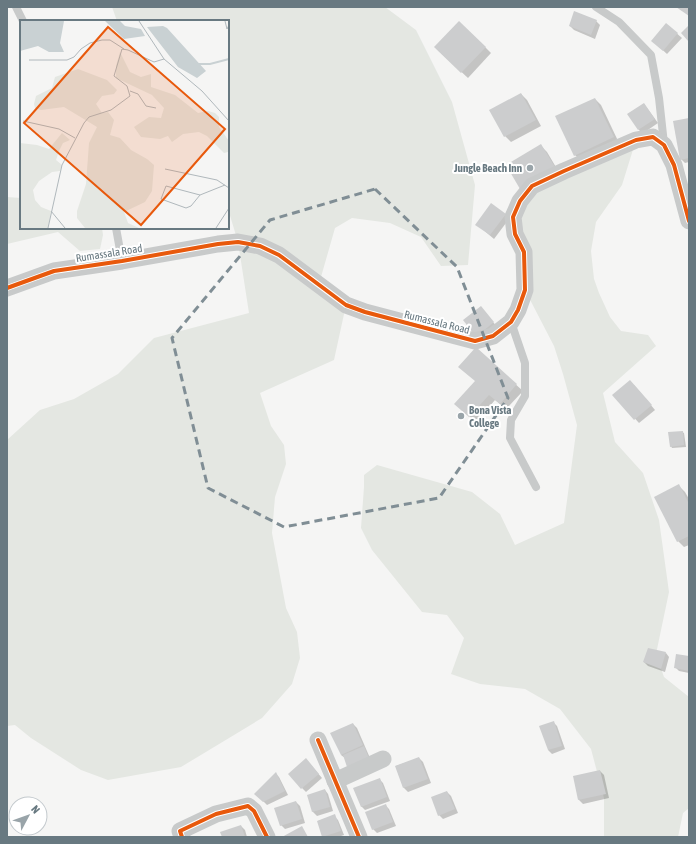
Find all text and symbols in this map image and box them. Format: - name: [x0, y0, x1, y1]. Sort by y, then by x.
- inset map: [20, 20, 229, 229]
- place label: Jungle Beach Inn: [453, 162, 522, 174]
- marker: Jungle Beach Inn: [525, 163, 535, 173]
- street label: Rumassala Road: [75, 242, 143, 264]
- street label: Rumassala Road: [403, 308, 471, 336]
- place label: Bona Vista College: [469, 404, 511, 429]
- marker: Bona Vista College: [456, 411, 466, 421]
- north arrow: [8, 796, 48, 836]
- text: N: [29, 803, 42, 816]

